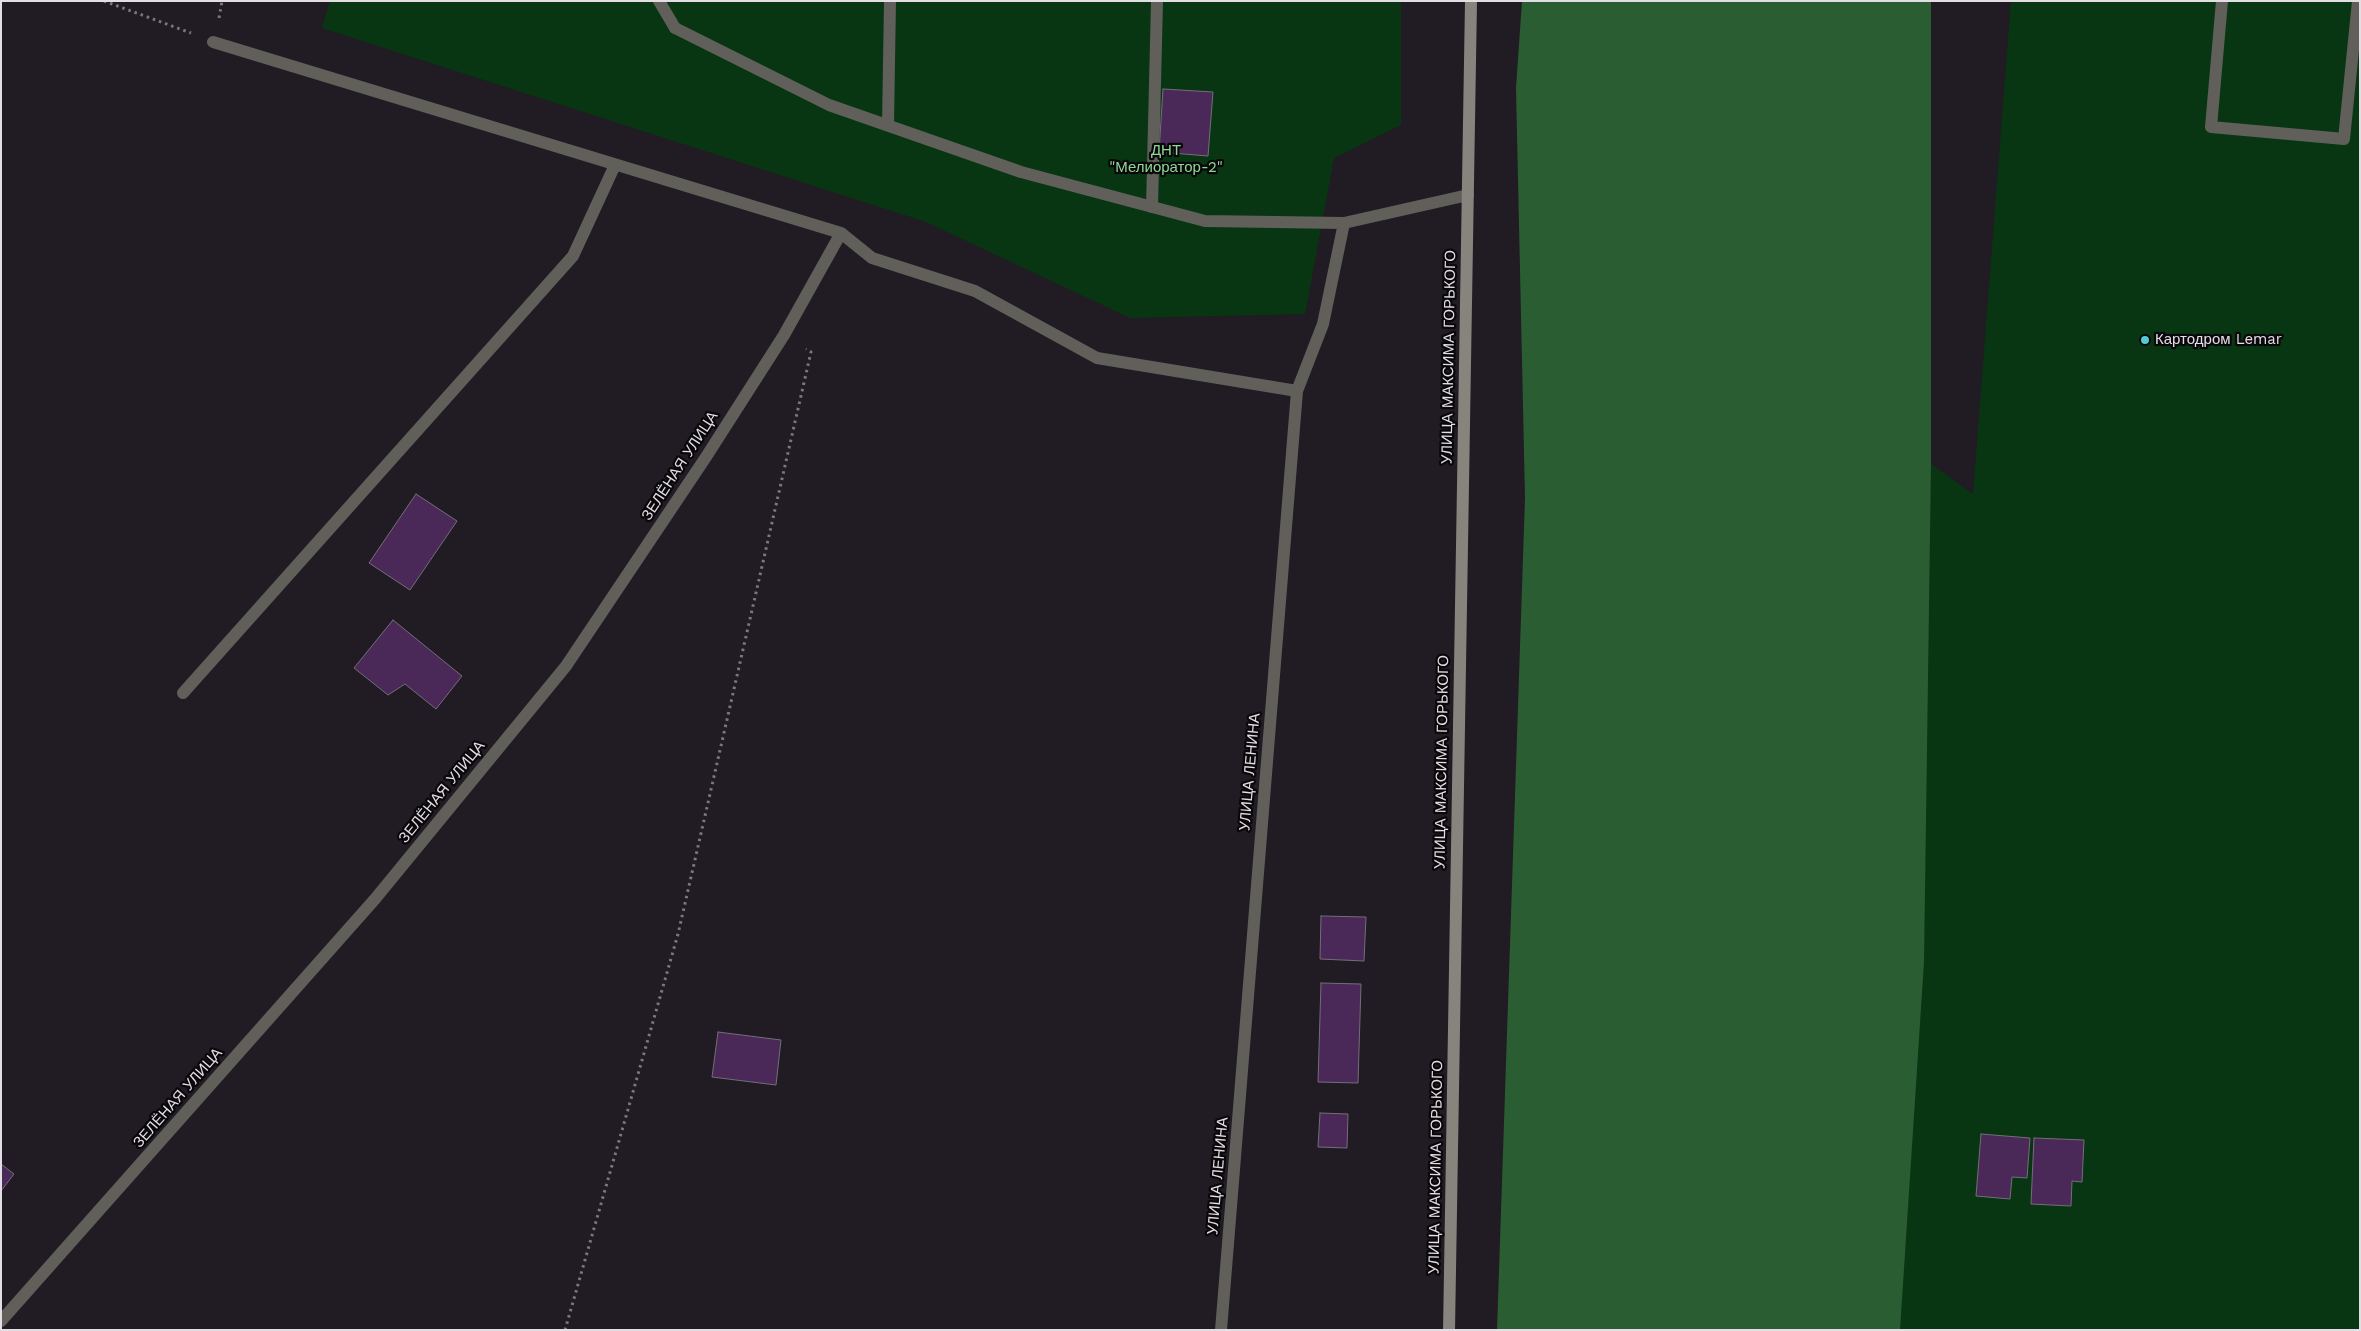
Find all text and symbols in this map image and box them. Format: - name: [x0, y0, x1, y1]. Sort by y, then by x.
- park label: ДНТ "Мелиоратор-2": [1109, 142, 1223, 177]
- street label: УЛИЦА МАКСИМА ГОРЬКОГО: [1438, 250, 1460, 464]
- place label: Картодром Lemar: [2155, 331, 2282, 349]
- marker: Картодром Lemar: [2139, 334, 2151, 346]
- street label: ЗЕЛЁНАЯ УЛИЦА: [638, 408, 722, 524]
- street label: УЛИЦА МАКСИМА ГОРЬКОГО: [1431, 655, 1453, 869]
- street label: УЛИЦА ЛЕНИНА: [1236, 712, 1264, 832]
- street label: ЗЕЛЁНАЯ УЛИЦА: [395, 737, 489, 847]
- street label: ЗЕЛЁНАЯ УЛИЦА: [130, 1044, 226, 1152]
- street label: УЛИЦА МАКСИМА ГОРЬКОГО: [1425, 1060, 1447, 1274]
- street label: УЛИЦА ЛЕНИНА: [1204, 1116, 1232, 1236]

